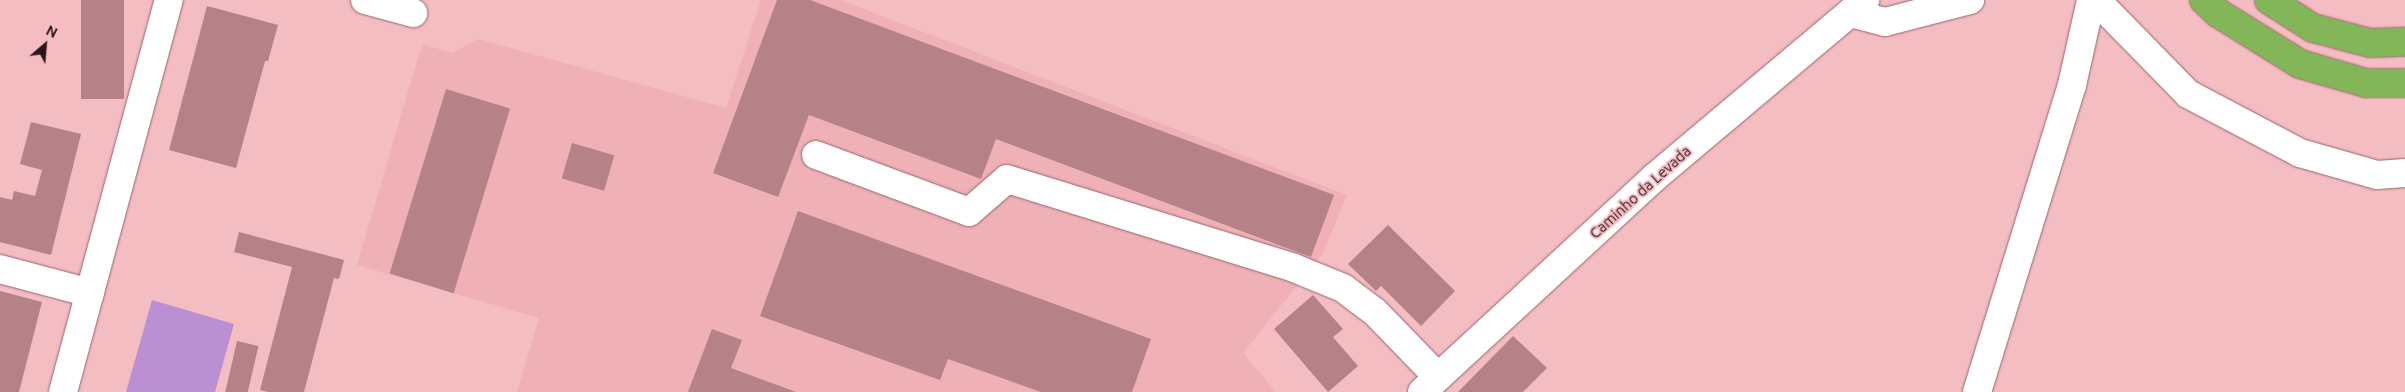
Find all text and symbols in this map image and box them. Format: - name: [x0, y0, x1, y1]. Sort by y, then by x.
- north arrow: [20, 20, 70, 70]
- text: N: [44, 22, 60, 41]
- street label: Caminho da Levada: [1586, 142, 1694, 242]

